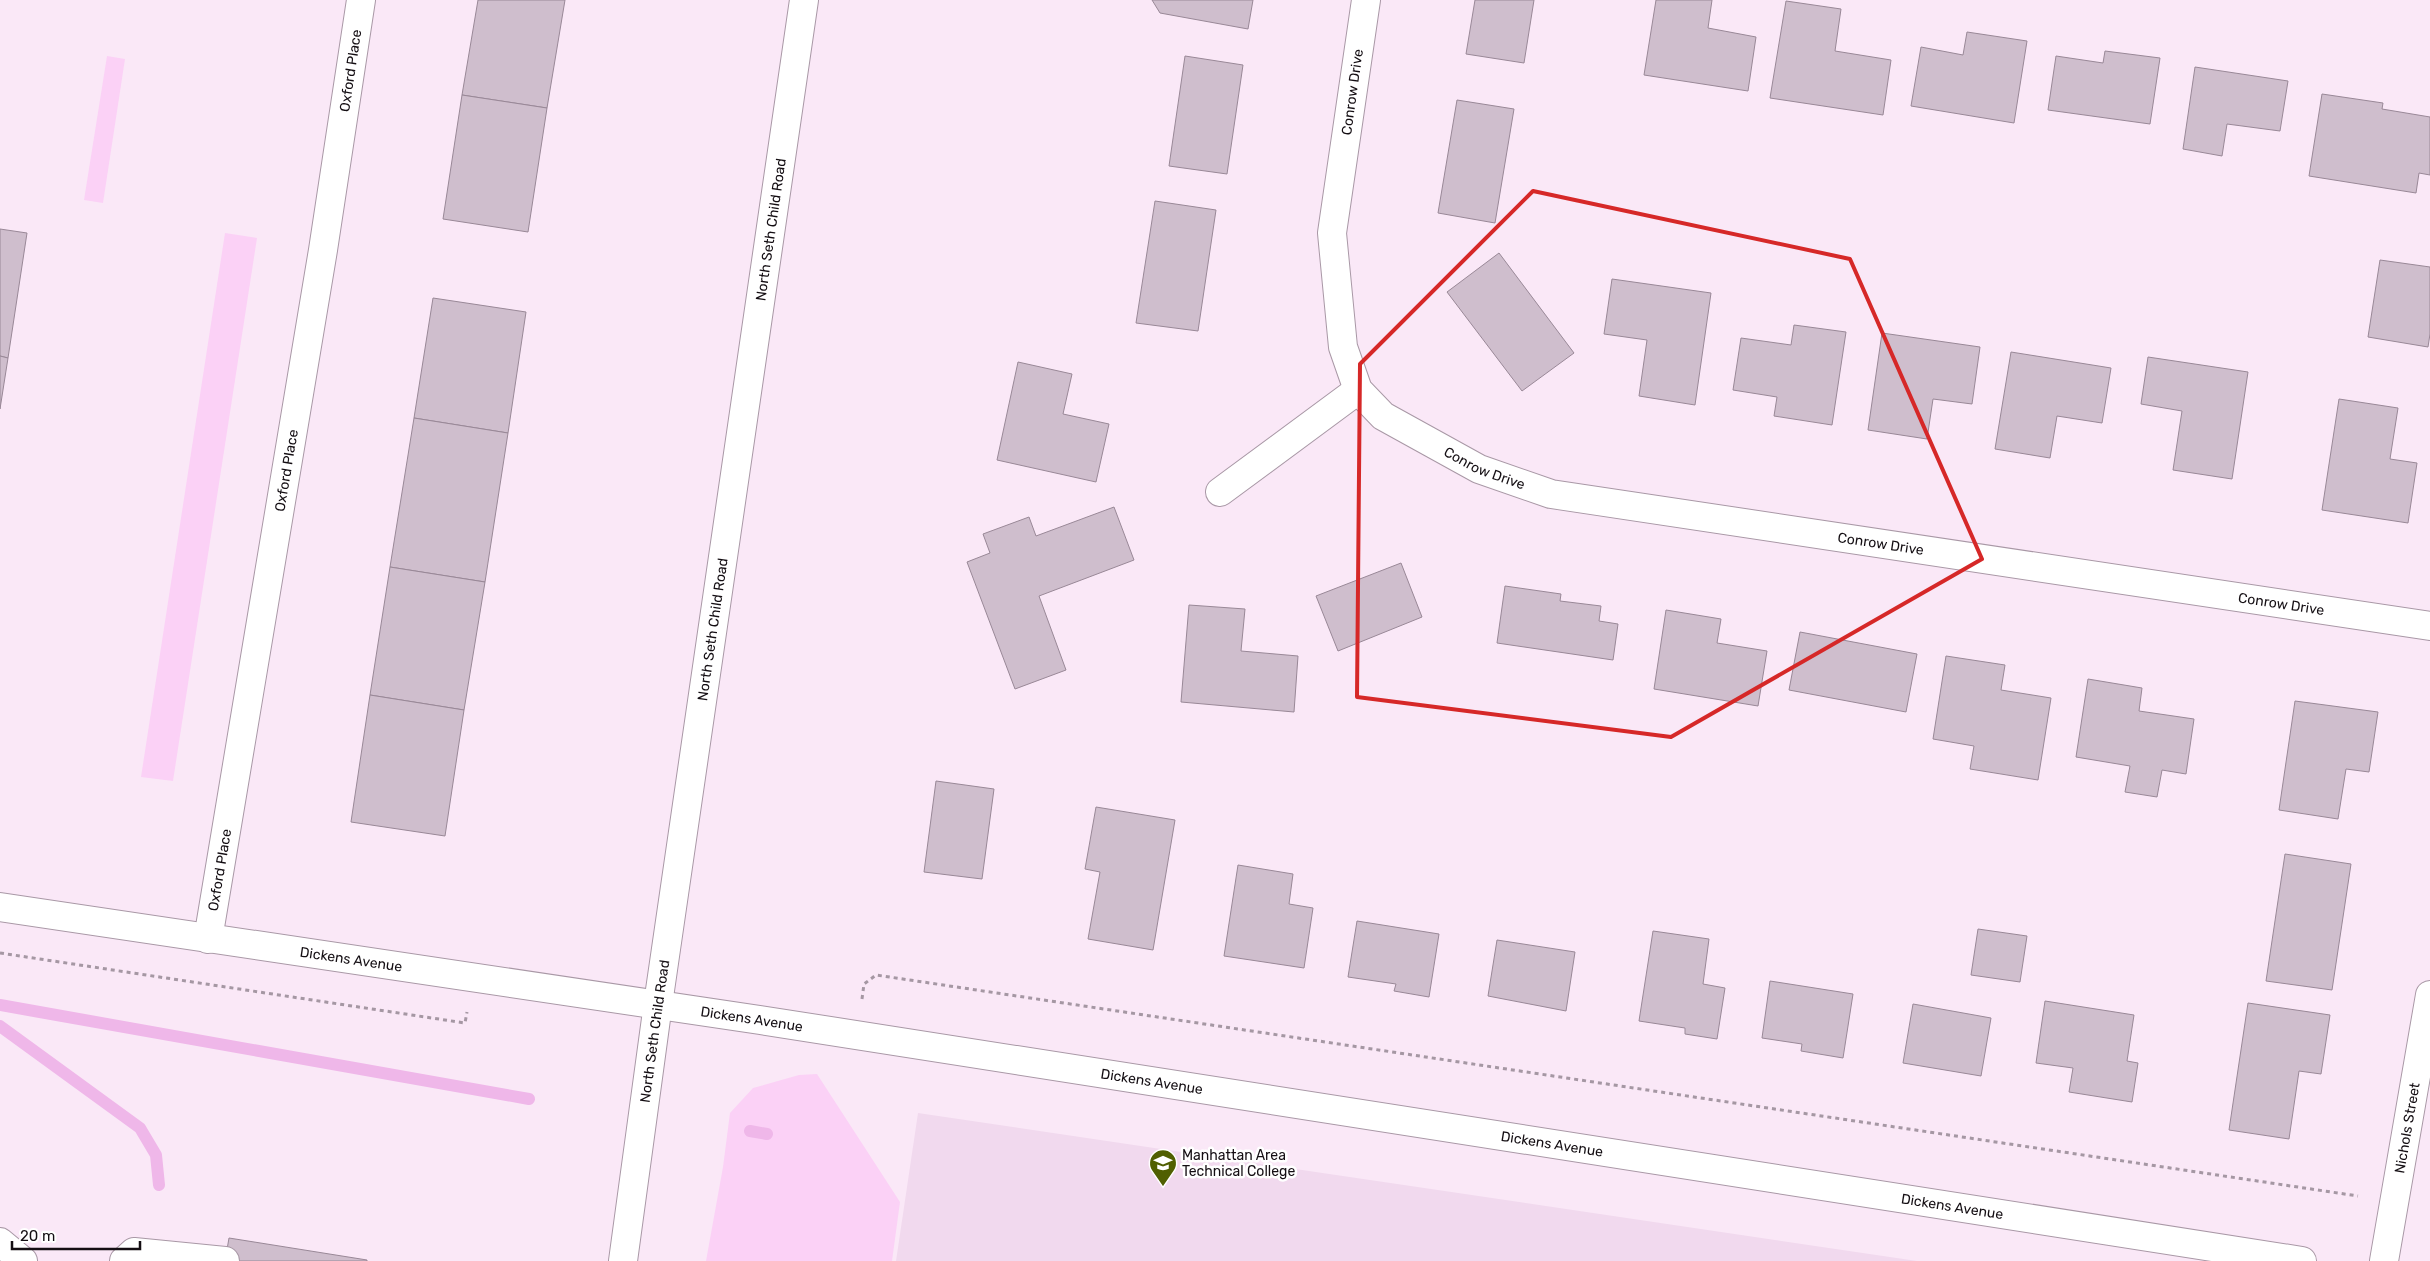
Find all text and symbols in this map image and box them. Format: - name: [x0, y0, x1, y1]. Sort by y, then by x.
- street label: Oxford Place: [336, 28, 365, 113]
- street label: Conrow Drive: [1338, 48, 1367, 136]
- street label: North Seth Child Road: [752, 157, 790, 302]
- street label: Oxford Place: [271, 428, 302, 513]
- street label: Conrow Drive: [1441, 443, 1527, 493]
- street label: Conrow Drive: [1836, 529, 1925, 559]
- street label: North Seth Child Road: [694, 557, 732, 702]
- street label: Conrow Drive: [2237, 589, 2326, 619]
- street label: Oxford Place: [205, 828, 235, 912]
- street label: Dickens Avenue: [299, 944, 404, 976]
- street label: North Seth Child Road: [637, 959, 673, 1104]
- street label: Dickens Avenue: [699, 1003, 804, 1036]
- street label: Dickens Avenue: [1099, 1065, 1204, 1098]
- street label: Nichols Street: [2391, 1081, 2424, 1175]
- street label: Dickens Avenue: [1500, 1128, 1604, 1161]
- place label: Manhattan Area Technical College: [1182, 1147, 1295, 1180]
- school or university icon: Manhattan Area Technical College: [1148, 1148, 1178, 1187]
- street label: Dickens Avenue: [1900, 1190, 2005, 1223]
- scale bar: [12, 1218, 140, 1250]
- text: 20 m: [20, 1227, 55, 1245]

